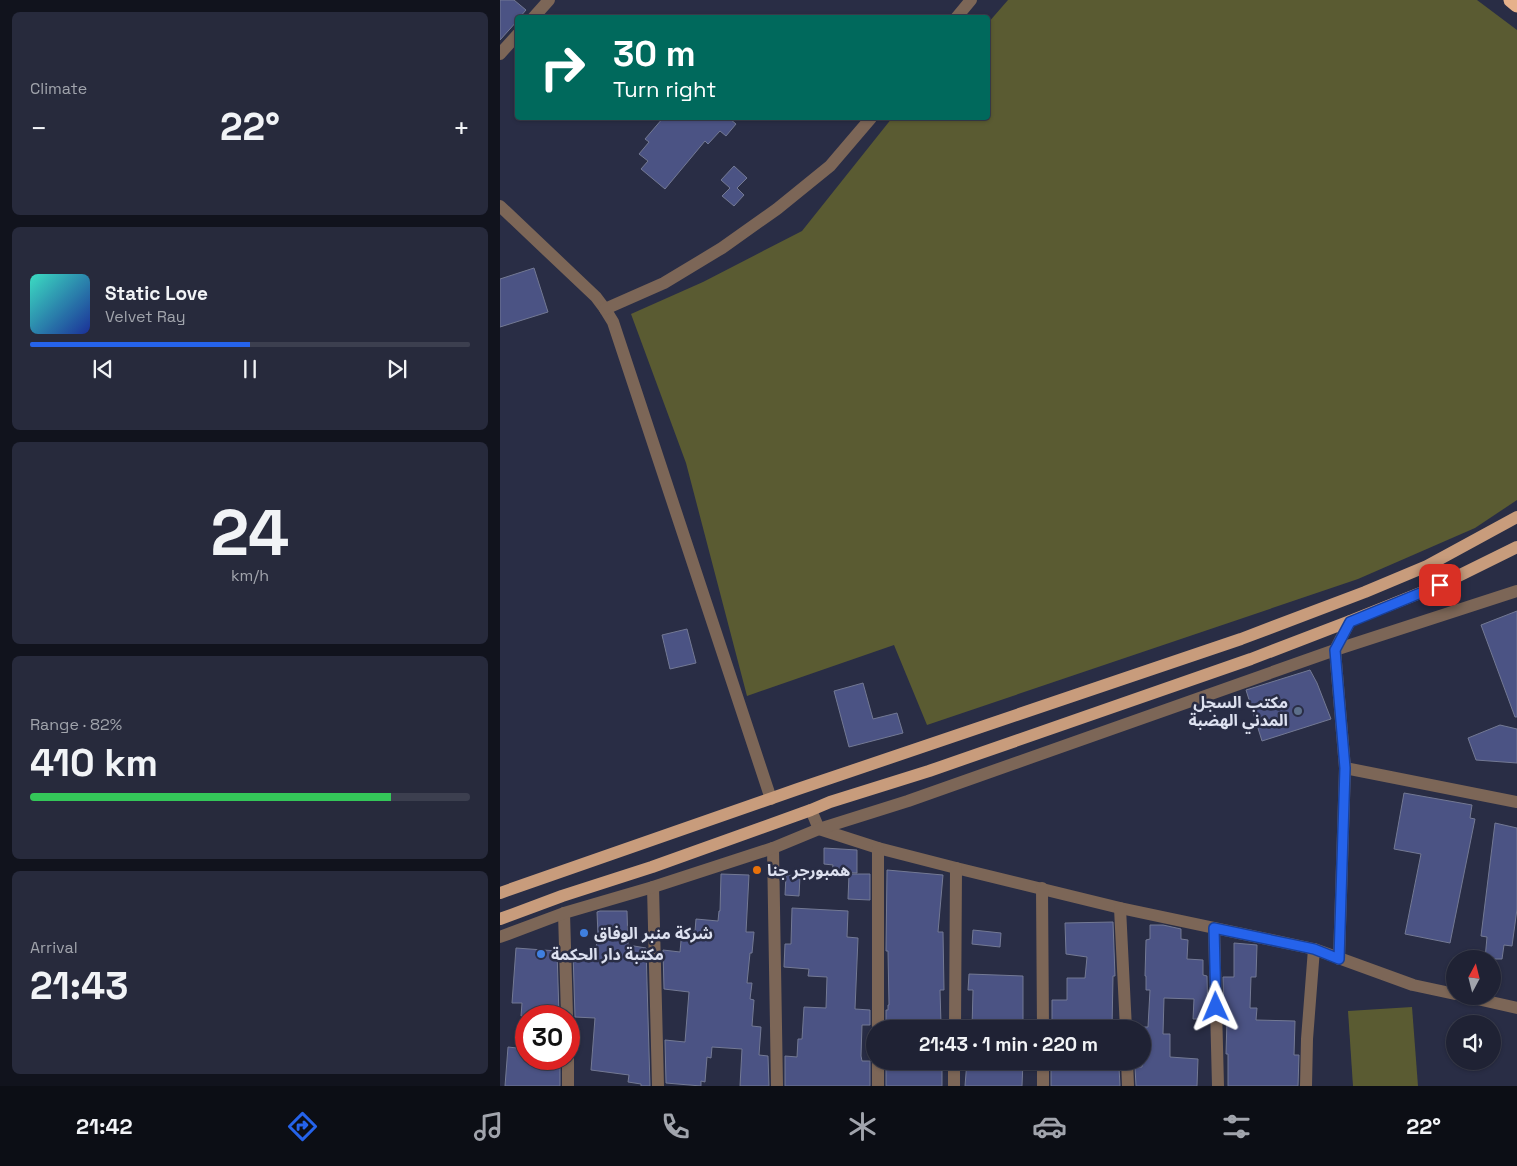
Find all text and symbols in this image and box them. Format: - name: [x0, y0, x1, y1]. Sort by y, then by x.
- text: 30 m: [613, 32, 696, 76]
- icon: right: [530, 35, 595, 100]
- text: Turn right: [613, 75, 716, 103]
- text: Climate: [30, 78, 87, 99]
- text: 22°: [220, 103, 280, 151]
- text: −: [30, 110, 47, 146]
- text: +: [453, 110, 470, 146]
- text: Static Love: [105, 281, 208, 306]
- text: Velvet Ray: [105, 306, 186, 327]
- icon: previous: [89, 355, 117, 383]
- icon: pause: [236, 355, 264, 383]
- icon: next: [383, 355, 411, 383]
- text: 24: [211, 491, 289, 574]
- pin: [1419, 564, 1461, 606]
- text: km/h: [231, 565, 269, 586]
- icon: arrive: [1426, 571, 1454, 599]
- place label: مكتب السجل المدني الهضبة: [1188, 692, 1288, 734]
- marker: مكتب السجل المدني الهضبة: [1292, 705, 1304, 717]
- text: Range · 82%: [30, 714, 122, 735]
- text: 410 km: [30, 739, 158, 787]
- place label: همبورجر جنا: [767, 860, 850, 881]
- marker: همبورجر جنا: [751, 864, 763, 876]
- place label: شركة منبر الوفاق: [594, 923, 713, 944]
- marker: شركة منبر الوفاق: [578, 927, 590, 939]
- text: Arrival: [30, 937, 78, 958]
- place label: مكتبة دار الحكمة: [551, 944, 664, 965]
- marker: مكتبة دار الحكمة: [535, 948, 547, 960]
- north arrow: [1446, 950, 1501, 1005]
- map controls: [1446, 950, 1501, 1070]
- text: 21:43: [30, 962, 128, 1010]
- position arrow: [1189, 980, 1241, 1032]
- speed limit sign: 30: [515, 1005, 580, 1070]
- button: sound: [1446, 1015, 1501, 1070]
- text: 21:43 · 1 min · 220 m: [919, 1032, 1098, 1057]
- icon: directions: [285, 1109, 320, 1144]
- icon: music: [471, 1109, 506, 1144]
- icon: phone: [658, 1109, 693, 1144]
- icon: climate: [845, 1109, 880, 1144]
- icon: car: [1032, 1109, 1067, 1144]
- icon: filters: [1219, 1109, 1254, 1144]
- text: 21:42: [76, 1112, 133, 1140]
- text: 22°: [1406, 1112, 1441, 1140]

